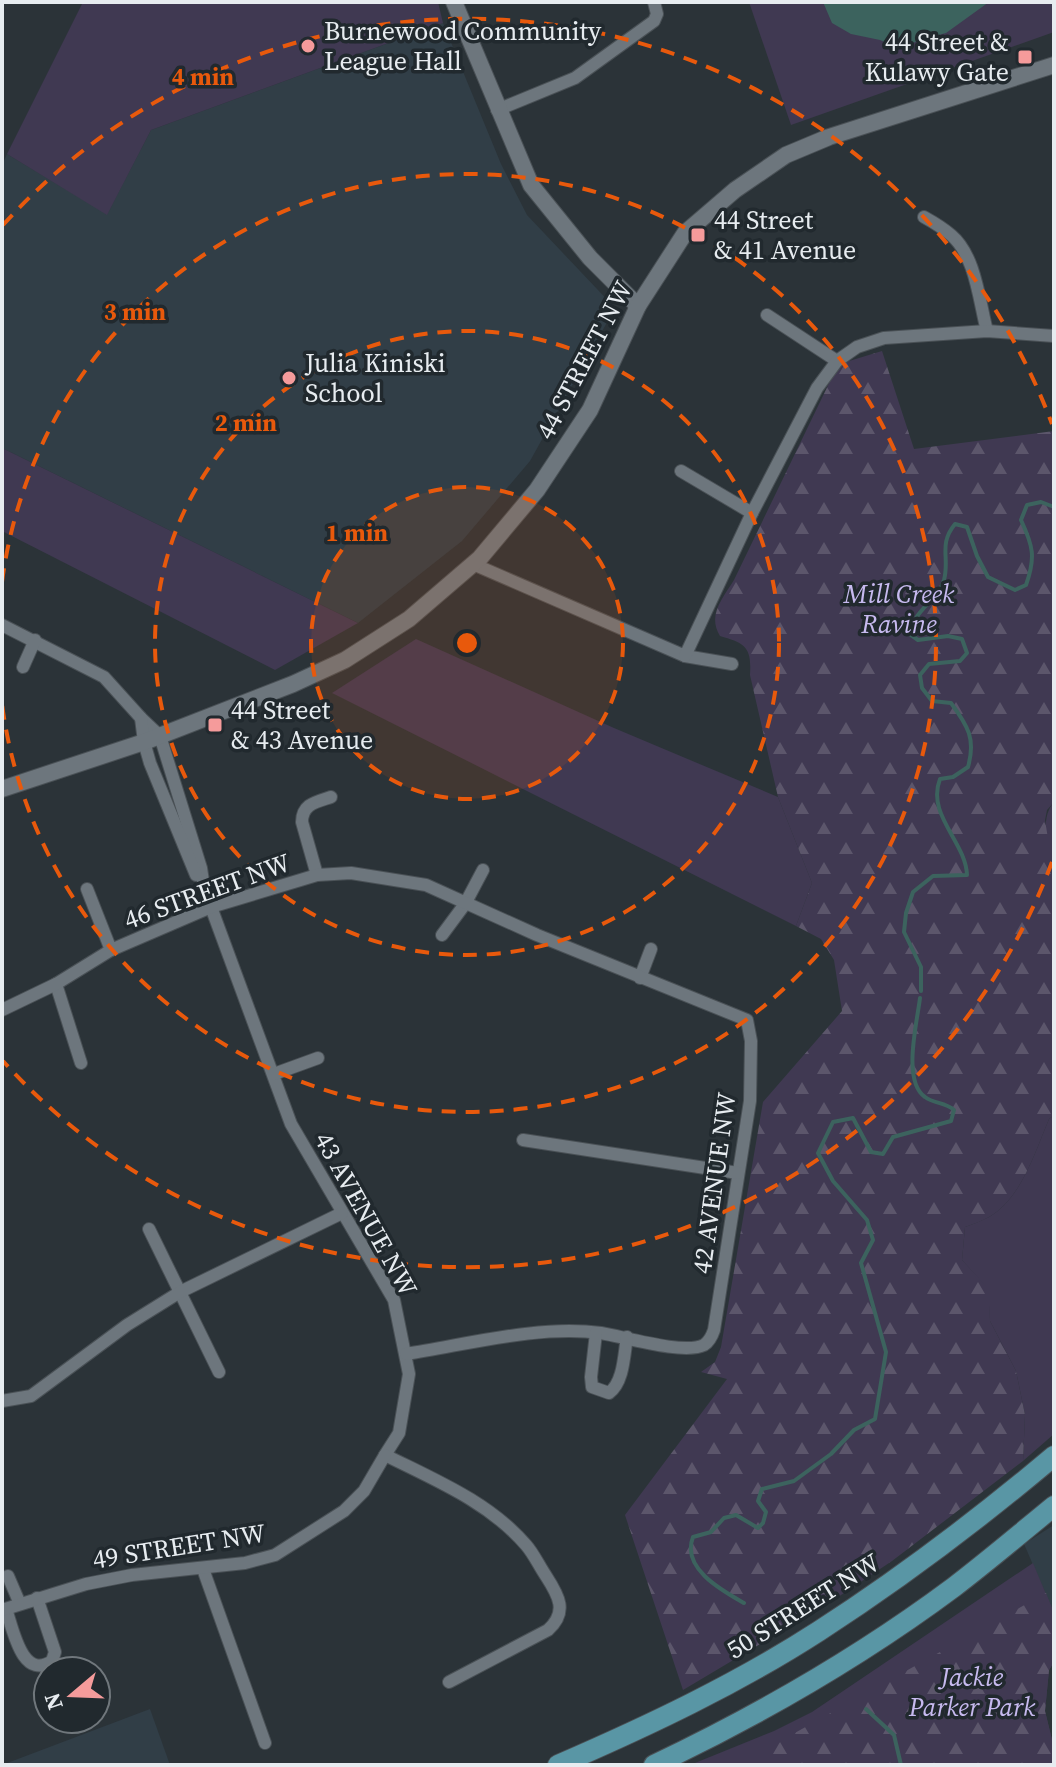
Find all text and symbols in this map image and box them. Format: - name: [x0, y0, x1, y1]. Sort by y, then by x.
- place label: Burnewood Community League Hall: [324, 13, 602, 79]
- place label: 44 Street & Kulawy Gate: [865, 24, 1009, 90]
- marker: Burnewood Community League Hall: [299, 37, 317, 55]
- marker: 44 Street & Kulawy Gate: [1016, 48, 1034, 66]
- text: 4 min: [172, 60, 234, 93]
- place label: 44 Street & 41 Avenue: [714, 202, 856, 268]
- marker: 44 Street & 41 Avenue: [689, 226, 707, 244]
- street label: 44 STREET NW: [527, 275, 641, 445]
- text: 3 min: [104, 295, 166, 328]
- place label: Julia Kiniski School: [304, 345, 445, 411]
- marker: Julia Kiniski School: [280, 369, 298, 387]
- text: 2 min: [215, 406, 277, 439]
- text: 1 min: [326, 516, 388, 549]
- park label: Mill Creek Ravine: [843, 576, 955, 642]
- centre of rings: [453, 629, 481, 657]
- place label: 44 Street & 43 Avenue: [231, 692, 373, 758]
- marker: 44 Street & 43 Avenue: [206, 716, 224, 734]
- street label: 46 STREET NW: [119, 844, 295, 938]
- street label: 42 AVENUE NW: [683, 1090, 745, 1276]
- street label: 43 AVENUE NW: [306, 1125, 426, 1303]
- street label: 49 STREET NW: [90, 1515, 268, 1577]
- street label: 50 STREET NW: [719, 1544, 887, 1668]
- north arrow: [32, 1655, 112, 1735]
- park label: Jackie Parker Park: [908, 1659, 1036, 1725]
- text: N: [36, 1689, 70, 1714]

